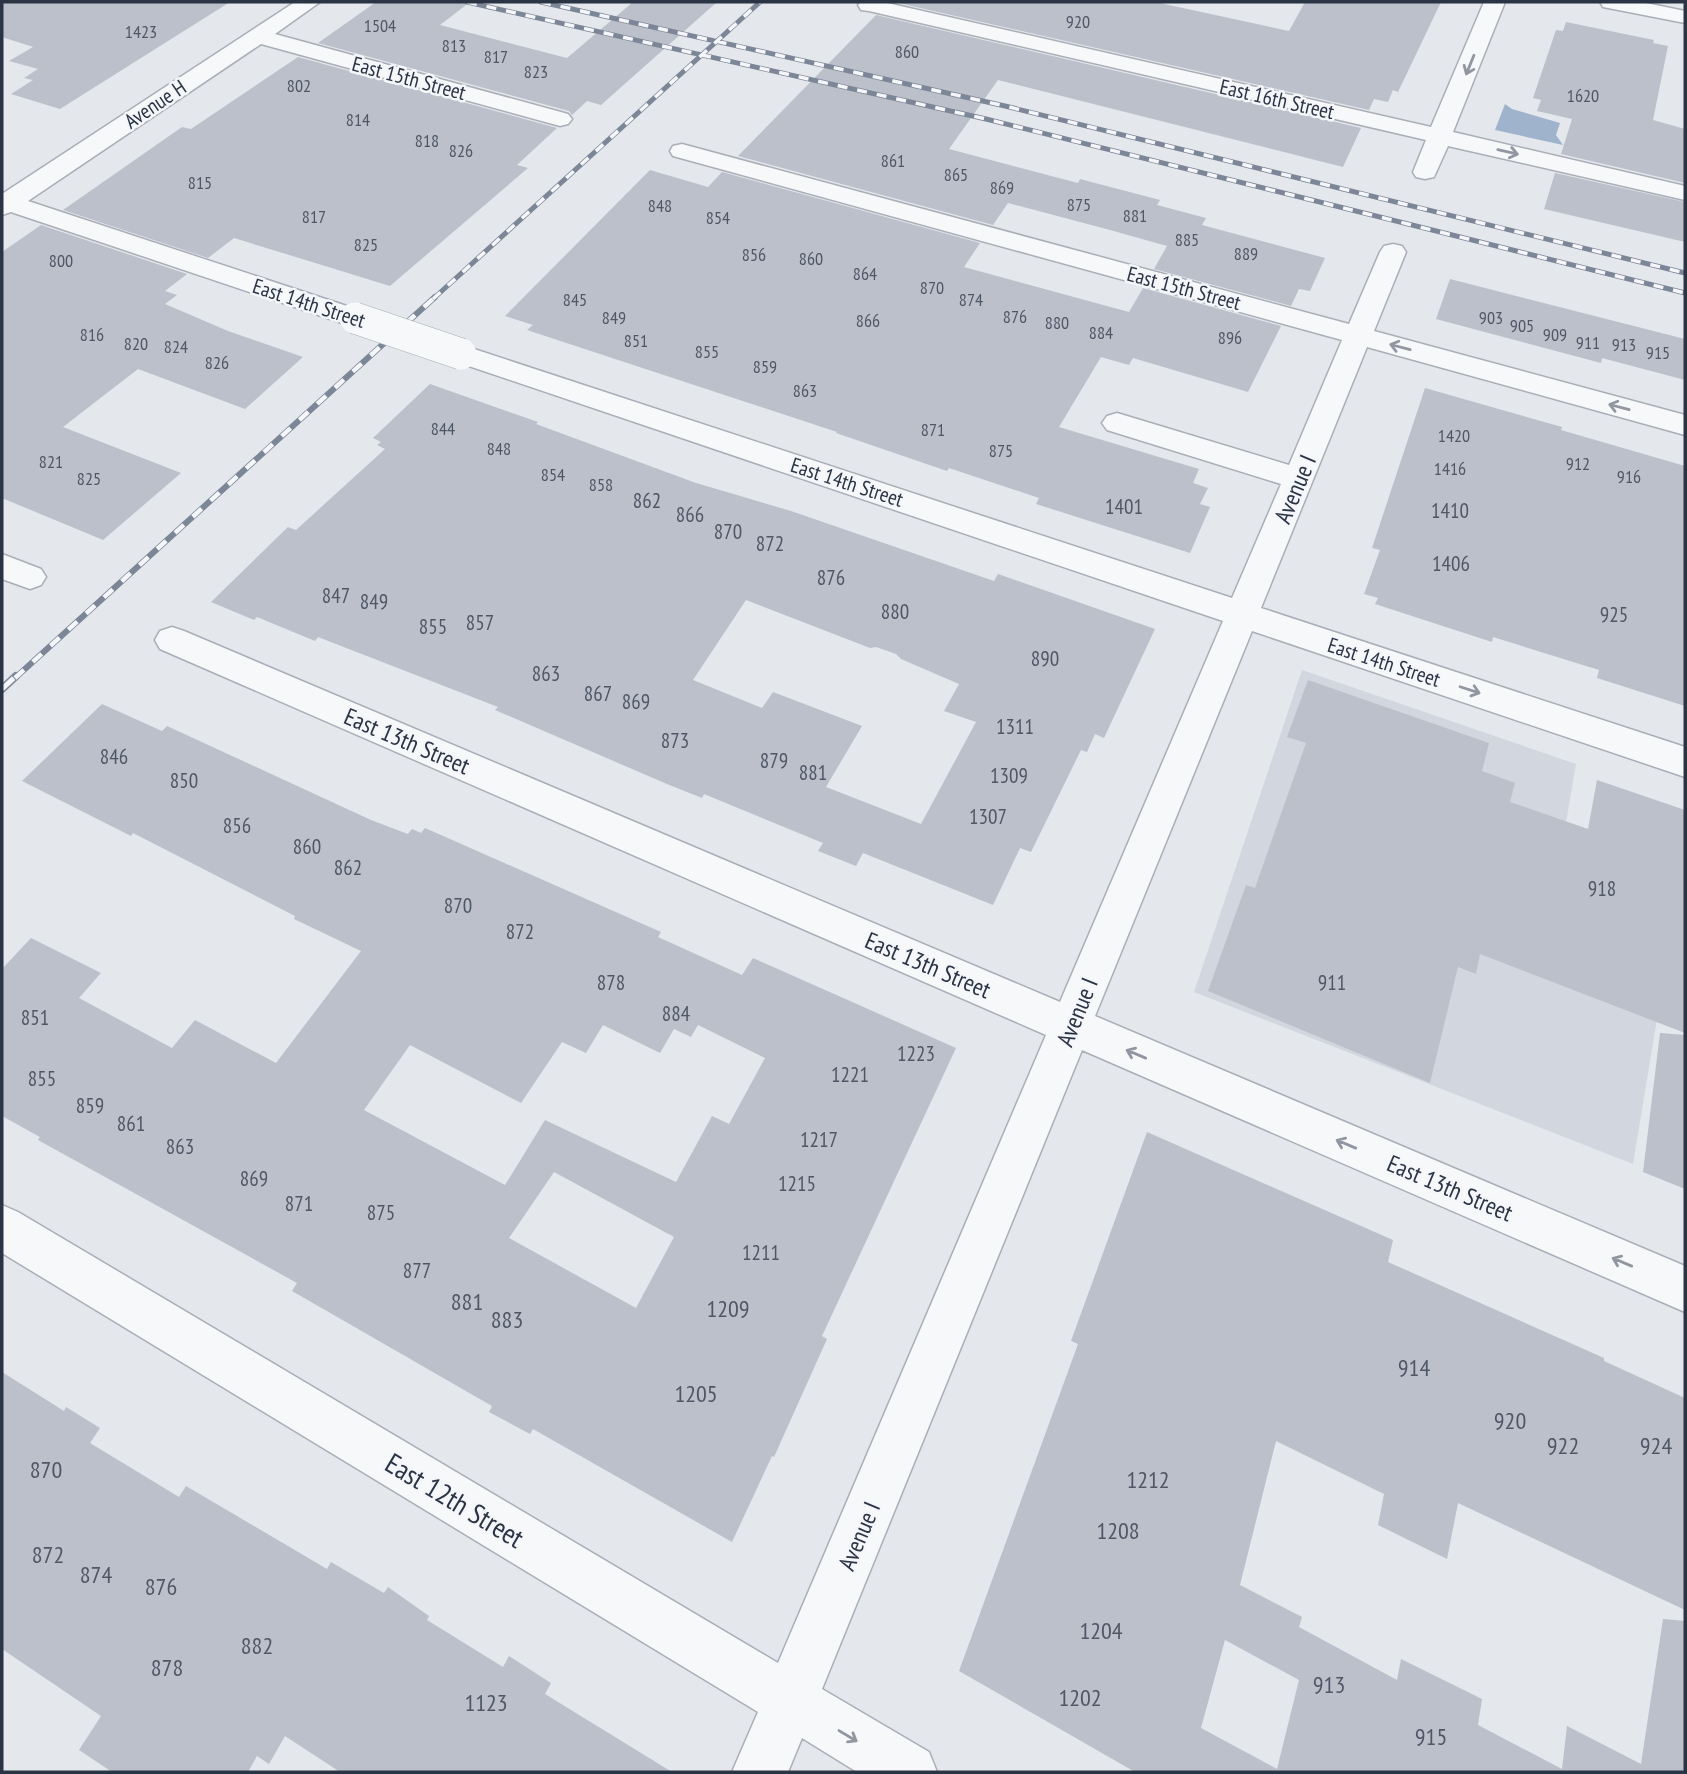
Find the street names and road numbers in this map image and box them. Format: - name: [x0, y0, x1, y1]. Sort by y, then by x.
- street label: East 15th Street: [349, 50, 469, 106]
- street label: East 16th Street: [1217, 73, 1337, 125]
- street label: Avenue H: [119, 74, 191, 134]
- street label: East 15th Street: [1124, 260, 1244, 316]
- street label: East 14th Street: [249, 272, 369, 334]
- street label: Avenue I: [1267, 450, 1323, 528]
- street label: East 14th Street: [787, 451, 907, 513]
- street label: East 14th Street: [1324, 631, 1444, 693]
- street label: East 13th Street: [340, 701, 475, 781]
- street label: East 13th Street: [861, 925, 996, 1005]
- street label: Avenue I: [1049, 973, 1105, 1051]
- street label: East 13th Street: [1383, 1148, 1518, 1228]
- street label: East 12th Street: [379, 1444, 531, 1556]
- street label: Avenue I: [831, 1497, 887, 1575]

